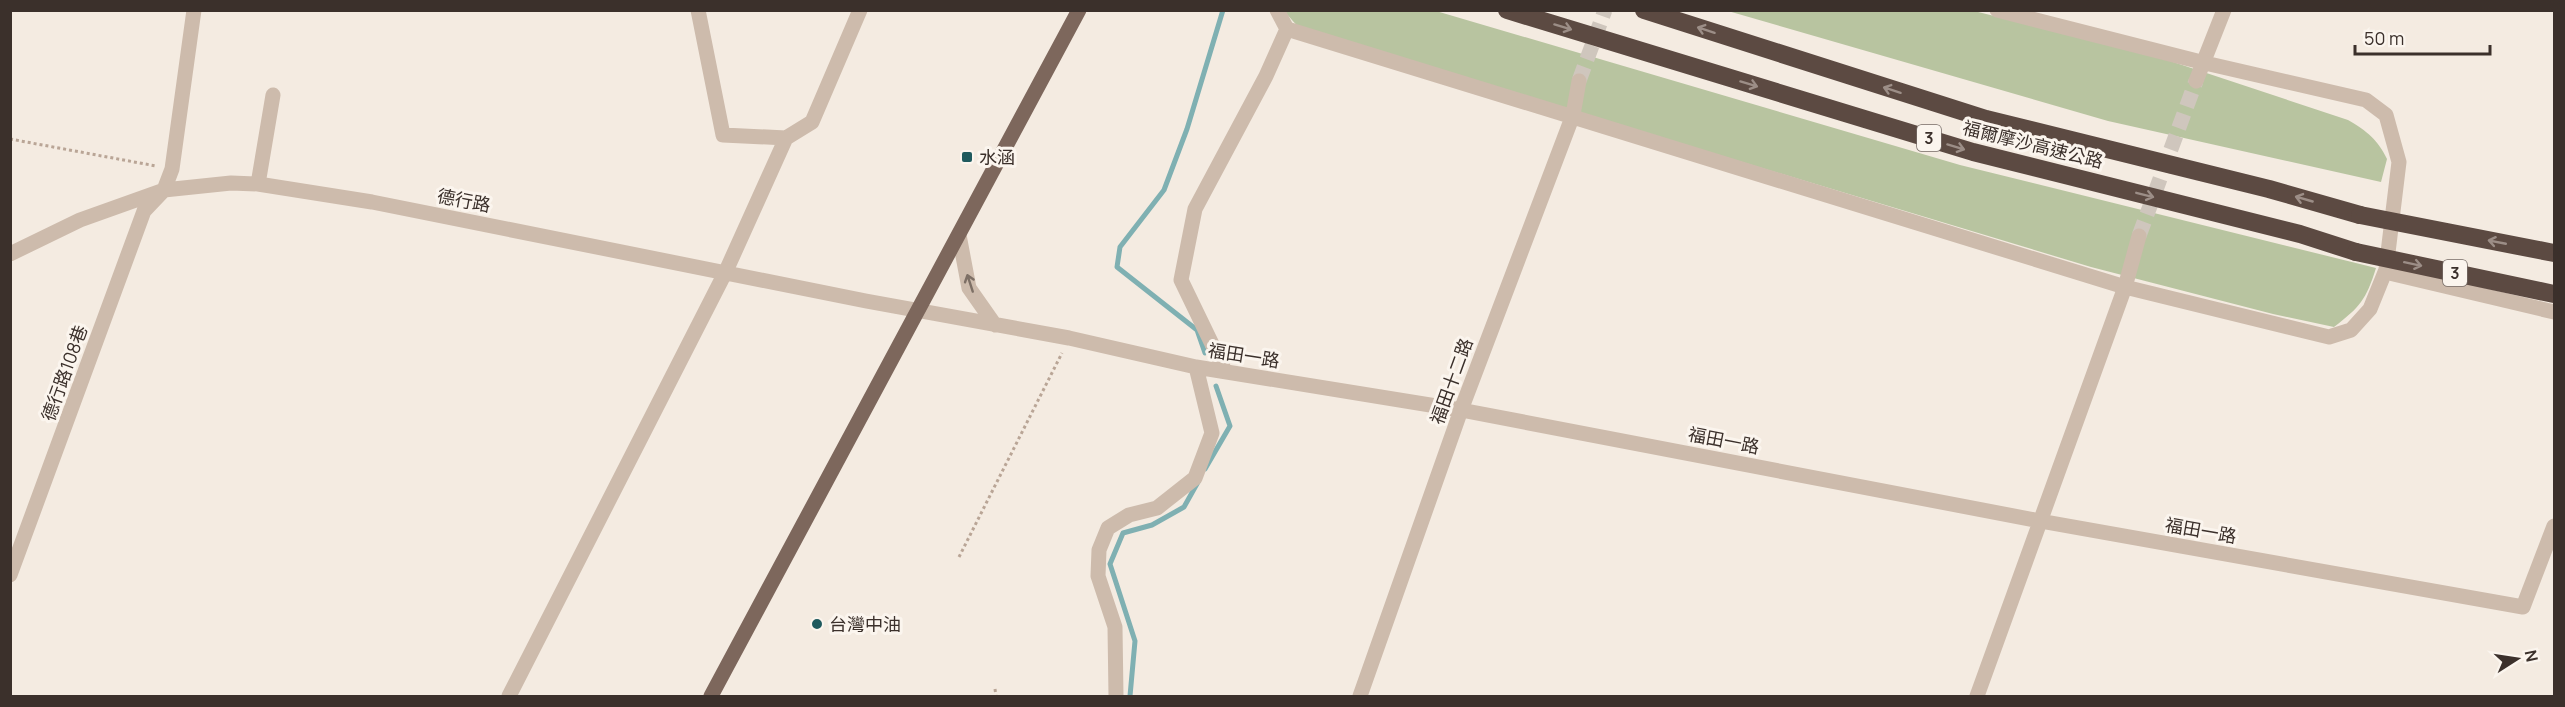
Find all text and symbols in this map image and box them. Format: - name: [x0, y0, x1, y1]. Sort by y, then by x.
- scale bar: [2355, 18, 2490, 56]
- one-way arrow: [1553, 22, 1572, 33]
- one-way arrow: [1697, 24, 1716, 35]
- text: 50 m: [2364, 26, 2404, 50]
- one-way arrow: [1739, 79, 1758, 90]
- one-way arrow: [1883, 83, 1902, 94]
- street label: 福爾摩沙高速公路: [1960, 115, 2106, 173]
- road number: 3: [1917, 125, 1941, 151]
- one-way arrow: [1946, 142, 1965, 153]
- place label: 水涵: [979, 145, 1015, 169]
- marker: 水涵: [960, 150, 974, 164]
- street label: 德行路: [435, 183, 493, 217]
- one-way arrow: [2135, 189, 2154, 201]
- one-way arrow: [2295, 193, 2314, 204]
- one-way arrow: [2488, 236, 2507, 247]
- one-way arrow: [2403, 259, 2423, 270]
- road number: 3: [2443, 260, 2467, 286]
- one-way arrow: [963, 275, 974, 293]
- street label: 德行路108巷: [36, 322, 92, 424]
- street label: 福田十二路: [1424, 335, 1478, 427]
- street label: 福田一路: [1207, 338, 1281, 372]
- street label: 福田一路: [1686, 421, 1762, 459]
- street label: 福田一路: [2163, 512, 2239, 548]
- place label: 台灣中油: [829, 612, 901, 636]
- marker: 台灣中油: [810, 617, 824, 631]
- north arrow: [2487, 629, 2547, 689]
- text: N: [2520, 648, 2544, 664]

